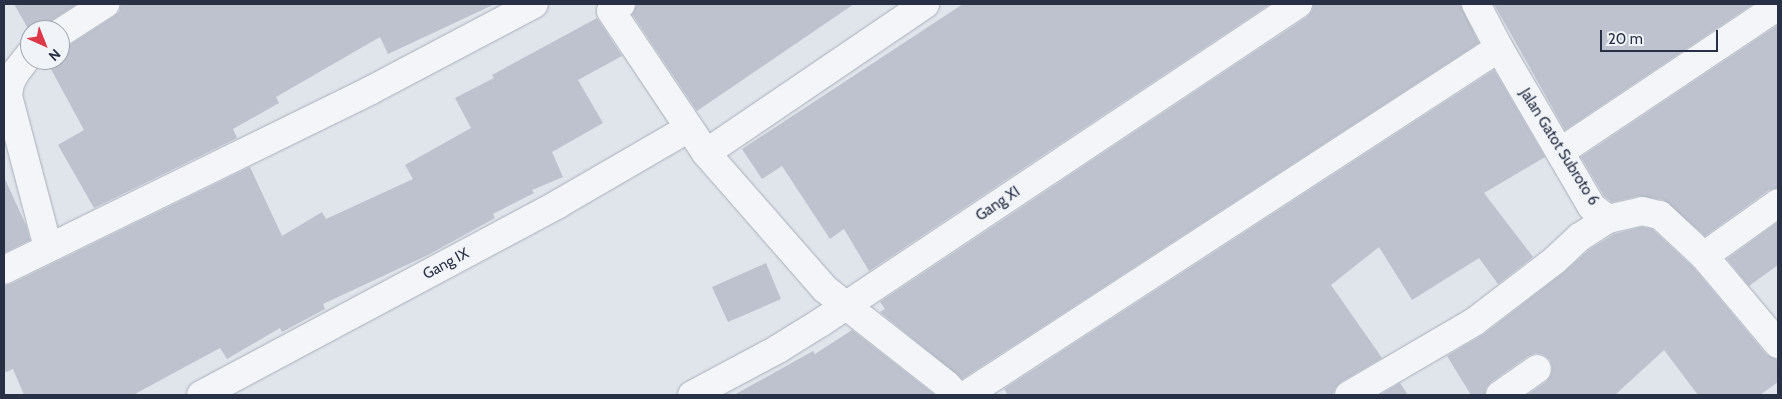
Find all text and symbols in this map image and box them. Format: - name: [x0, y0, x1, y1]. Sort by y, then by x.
- north arrow: [20, 20, 70, 70]
- scale bar: [1602, 20, 1720, 52]
- text: 20 m: [1608, 30, 1643, 48]
- text: N: [45, 45, 65, 65]
- street label: Jalan Gatot Subroto 6: [1516, 85, 1602, 209]
- street label: Gang XI: [973, 183, 1023, 225]
- street label: Gang IX: [420, 244, 472, 284]

